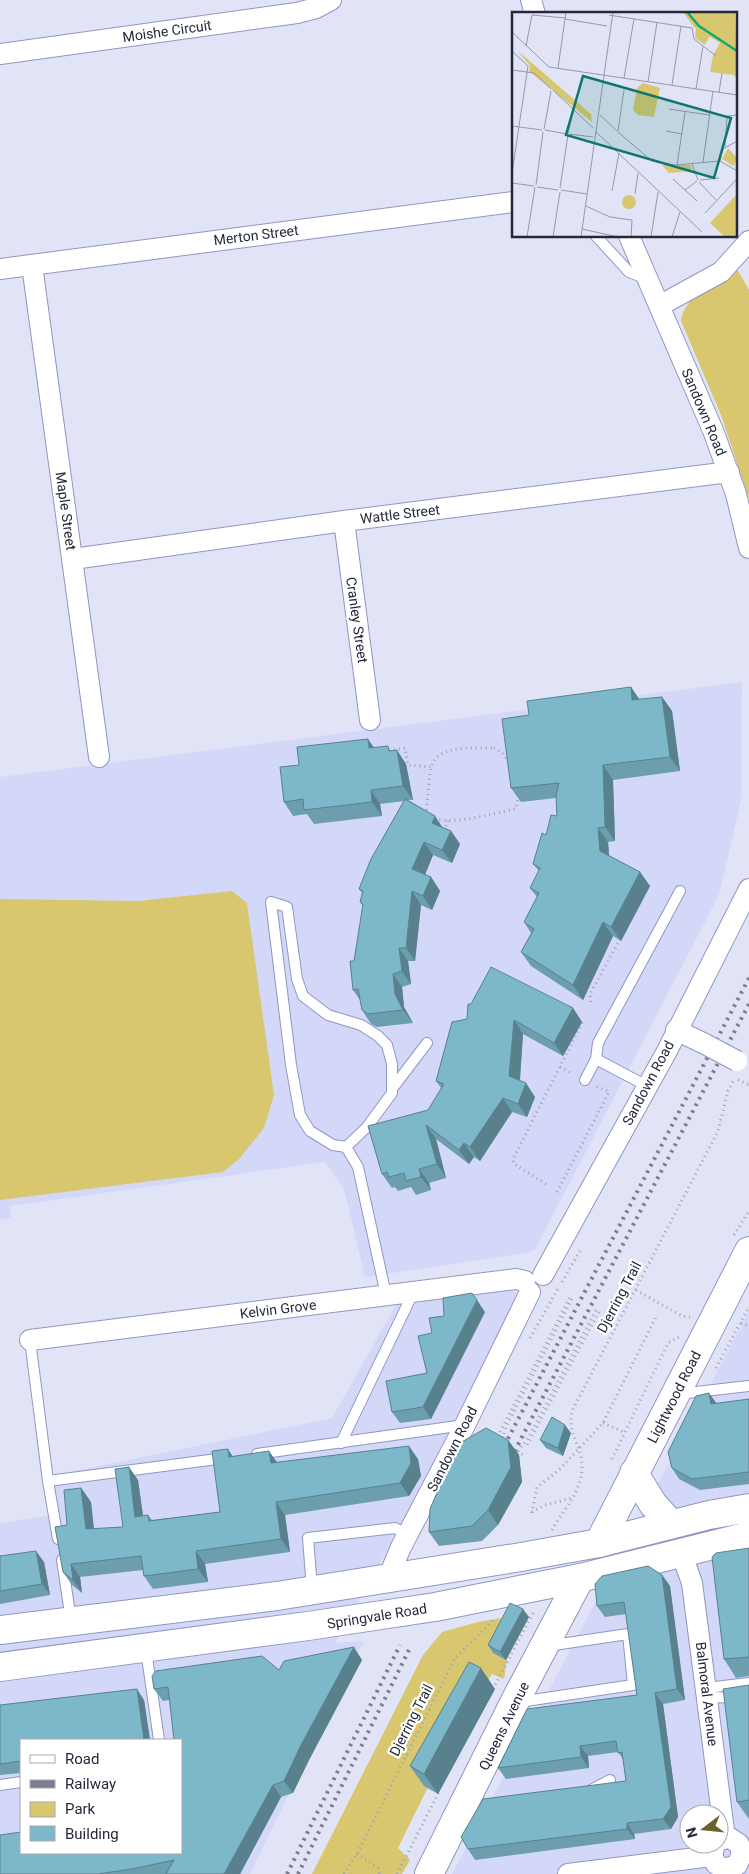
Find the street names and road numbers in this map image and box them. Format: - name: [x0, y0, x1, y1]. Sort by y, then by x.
- street label: Moishe Circuit: [122, 17, 213, 45]
- street label: Merton Street: [213, 222, 300, 248]
- street label: Sandown Road: [678, 366, 730, 458]
- street label: Maple Street: [53, 471, 79, 552]
- street label: Wattle Street: [359, 501, 441, 527]
- street label: Cranley Street: [343, 576, 371, 664]
- street label: Sandown Road: [619, 1038, 677, 1128]
- street label: Djerring Trail: [594, 1259, 644, 1335]
- street label: Kelvin Grove: [239, 1296, 317, 1322]
- street label: Lightwood Road: [644, 1348, 704, 1446]
- street label: Sandown Road: [424, 1404, 480, 1494]
- street label: Springvale Road: [326, 1600, 428, 1632]
- street label: Balmoral Avenue: [693, 1641, 721, 1747]
- street label: Queens Avenue: [476, 1679, 532, 1773]
- street label: Djerring Trail: [386, 1681, 436, 1759]

